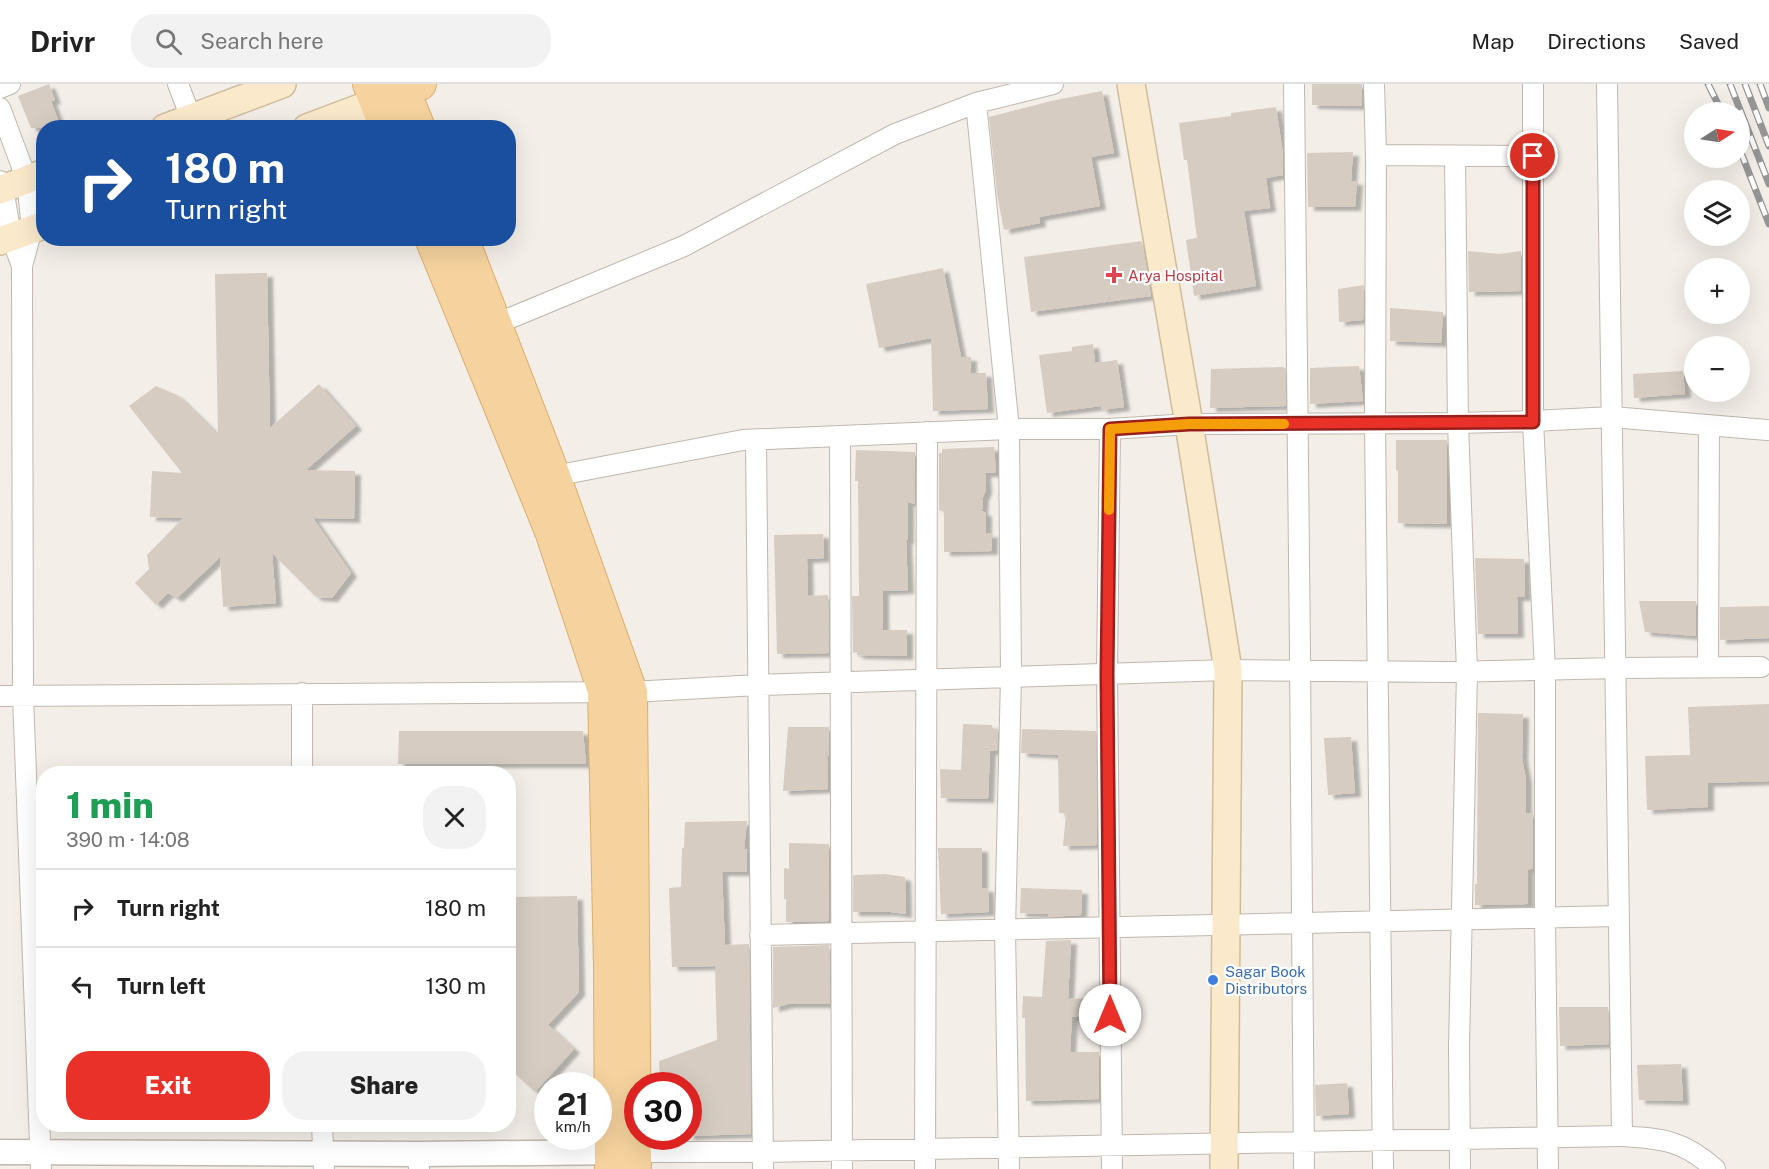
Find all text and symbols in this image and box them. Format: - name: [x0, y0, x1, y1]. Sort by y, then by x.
- search box: [131, 14, 551, 68]
- text: Drivr: [30, 25, 95, 58]
- icon: search: [152, 25, 185, 58]
- text: Search here: [200, 28, 324, 54]
- text: Map: [1472, 29, 1514, 54]
- text: Directions: [1547, 29, 1646, 54]
- text: Saved: [1679, 29, 1739, 54]
- north arrow: [1684, 102, 1750, 168]
- map controls: [1684, 102, 1750, 402]
- pin: [1507, 130, 1558, 181]
- icon: arrive: [1516, 139, 1549, 172]
- text: 180 m: [165, 143, 285, 192]
- icon: right: [66, 144, 144, 222]
- button: layers: [1684, 180, 1750, 246]
- text: Turn right: [165, 193, 288, 225]
- button: +: [1684, 258, 1750, 324]
- marker: Arya Hospital: [1105, 266, 1123, 284]
- place label: Arya Hospital: [1128, 267, 1223, 284]
- button: −: [1684, 336, 1750, 402]
- text: 1 min: [66, 784, 154, 826]
- button: close: [423, 786, 486, 849]
- text: 390 m · 14:08: [66, 828, 190, 852]
- icon: right: [66, 892, 99, 925]
- text: Turn right: [117, 895, 220, 921]
- text: 180 m: [425, 895, 486, 921]
- place label: Sagar Book Distributors: [1225, 963, 1307, 997]
- icon: left: [66, 970, 99, 1003]
- text: Turn left: [117, 973, 206, 999]
- text: 130 m: [425, 973, 486, 999]
- marker: Sagar Book Distributors: [1206, 973, 1220, 987]
- position arrow: [1078, 983, 1142, 1047]
- button: Exit: [66, 1051, 270, 1120]
- button: Share: [282, 1051, 486, 1120]
- speed limit sign: 30: [624, 1072, 702, 1150]
- text: 21: [557, 1086, 589, 1122]
- text: km/h: [555, 1118, 591, 1135]

